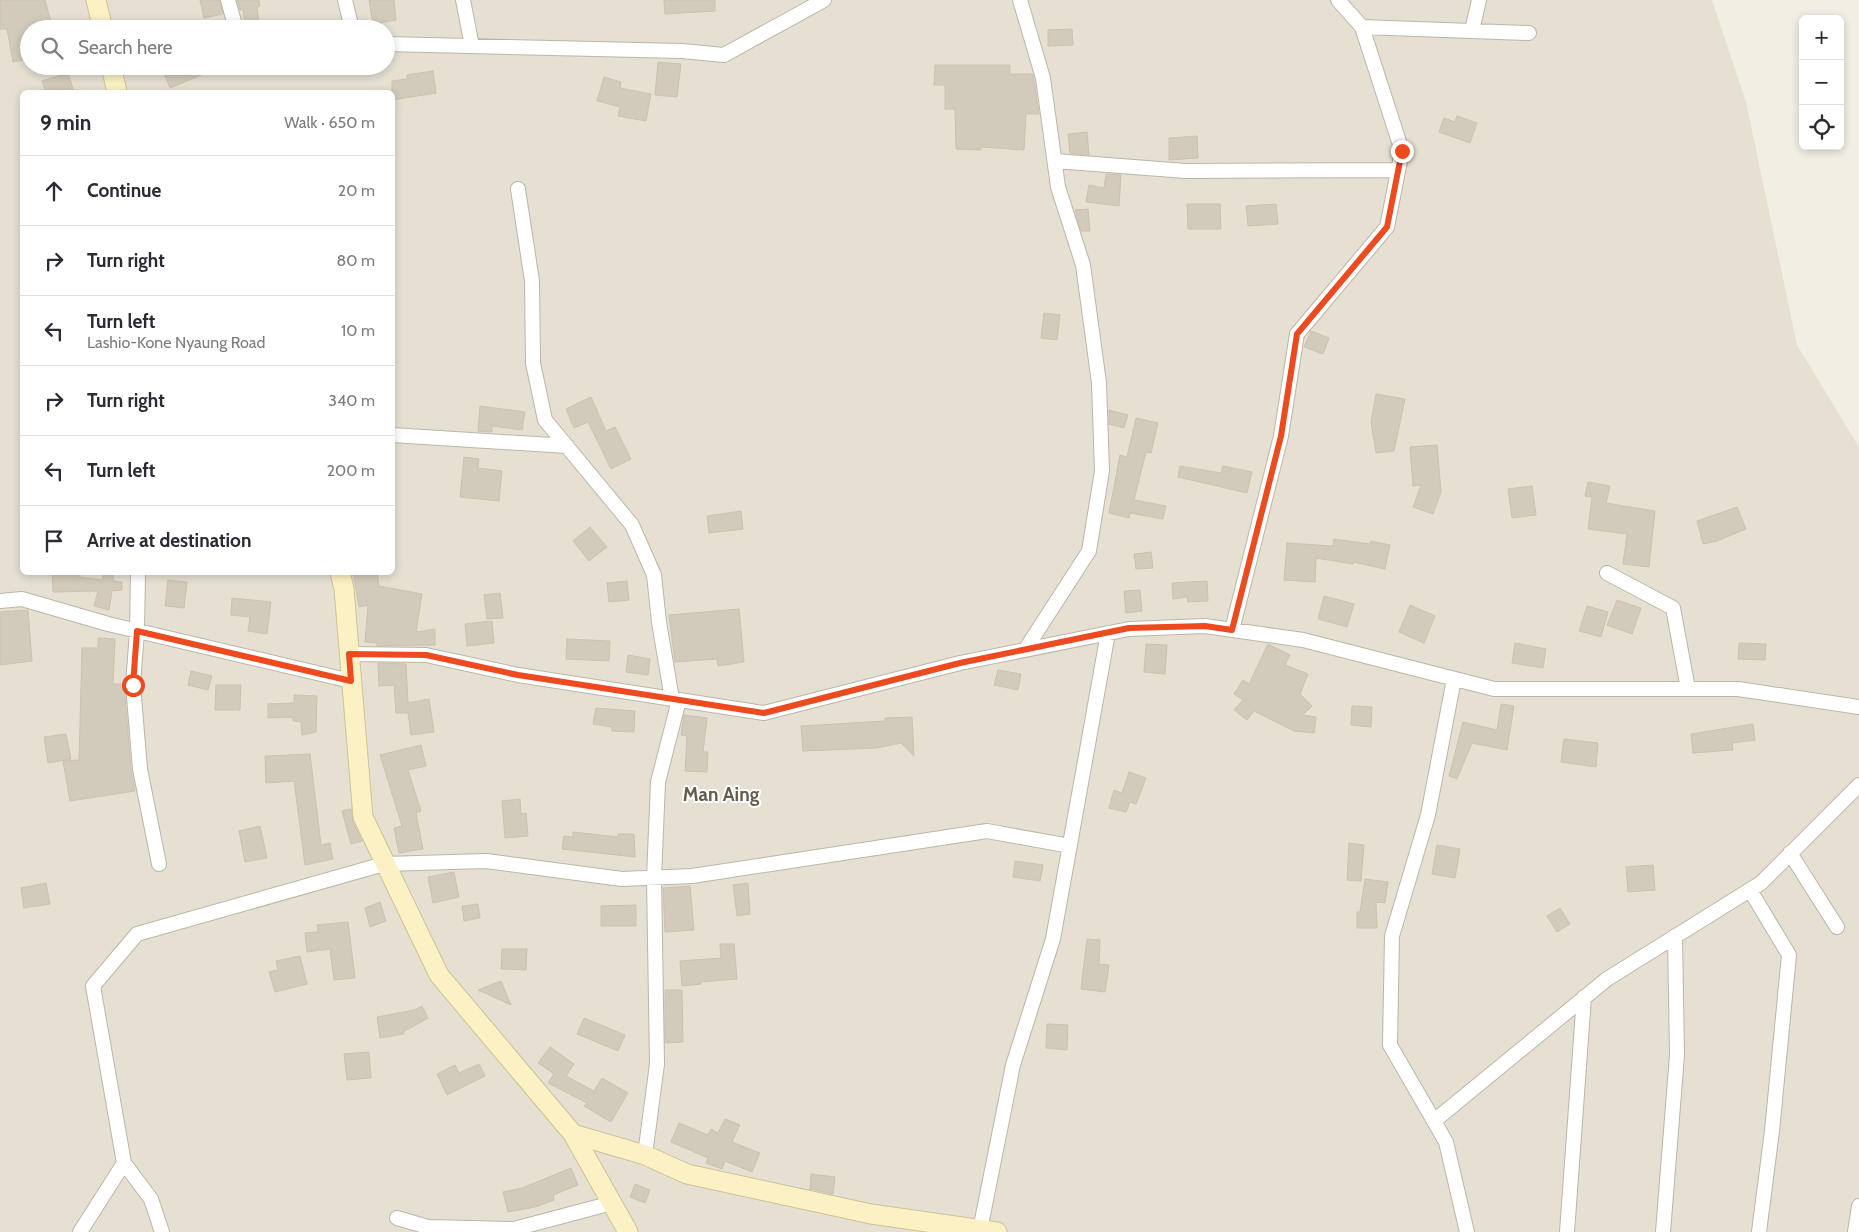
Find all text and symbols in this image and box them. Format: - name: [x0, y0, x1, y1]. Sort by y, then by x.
- map controls: [1799, 15, 1844, 150]
- button: +: [1799, 15, 1844, 60]
- search box: [20, 20, 395, 75]
- icon: search: [38, 34, 66, 62]
- text: Search here: [78, 36, 172, 59]
- button: −: [1799, 60, 1844, 105]
- button: locate: [1799, 105, 1844, 150]
- text: 9 min: [40, 110, 91, 135]
- text: Walk · 650 m: [284, 113, 375, 132]
- route end: [1391, 140, 1414, 163]
- icon: ahead: [40, 177, 68, 205]
- text: Continue: [87, 179, 161, 202]
- text: 20 m: [338, 181, 375, 200]
- icon: right: [40, 247, 68, 275]
- text: Turn right: [87, 249, 165, 272]
- text: 80 m: [337, 251, 375, 270]
- text: Turn left: [87, 310, 155, 333]
- icon: left: [40, 317, 68, 345]
- text: 10 m: [341, 321, 375, 340]
- text: Lashio-Kone Nyaung Road: [87, 333, 265, 352]
- icon: right: [40, 387, 68, 415]
- text: Turn right: [87, 389, 165, 412]
- text: 340 m: [328, 391, 375, 410]
- icon: left: [40, 457, 68, 485]
- text: Turn left: [87, 459, 155, 482]
- text: 200 m: [327, 461, 375, 480]
- icon: arrive: [40, 527, 68, 555]
- text: Arrive at destination: [87, 529, 251, 552]
- route start: [122, 674, 145, 697]
- district label: Man Aing: [683, 783, 760, 806]

